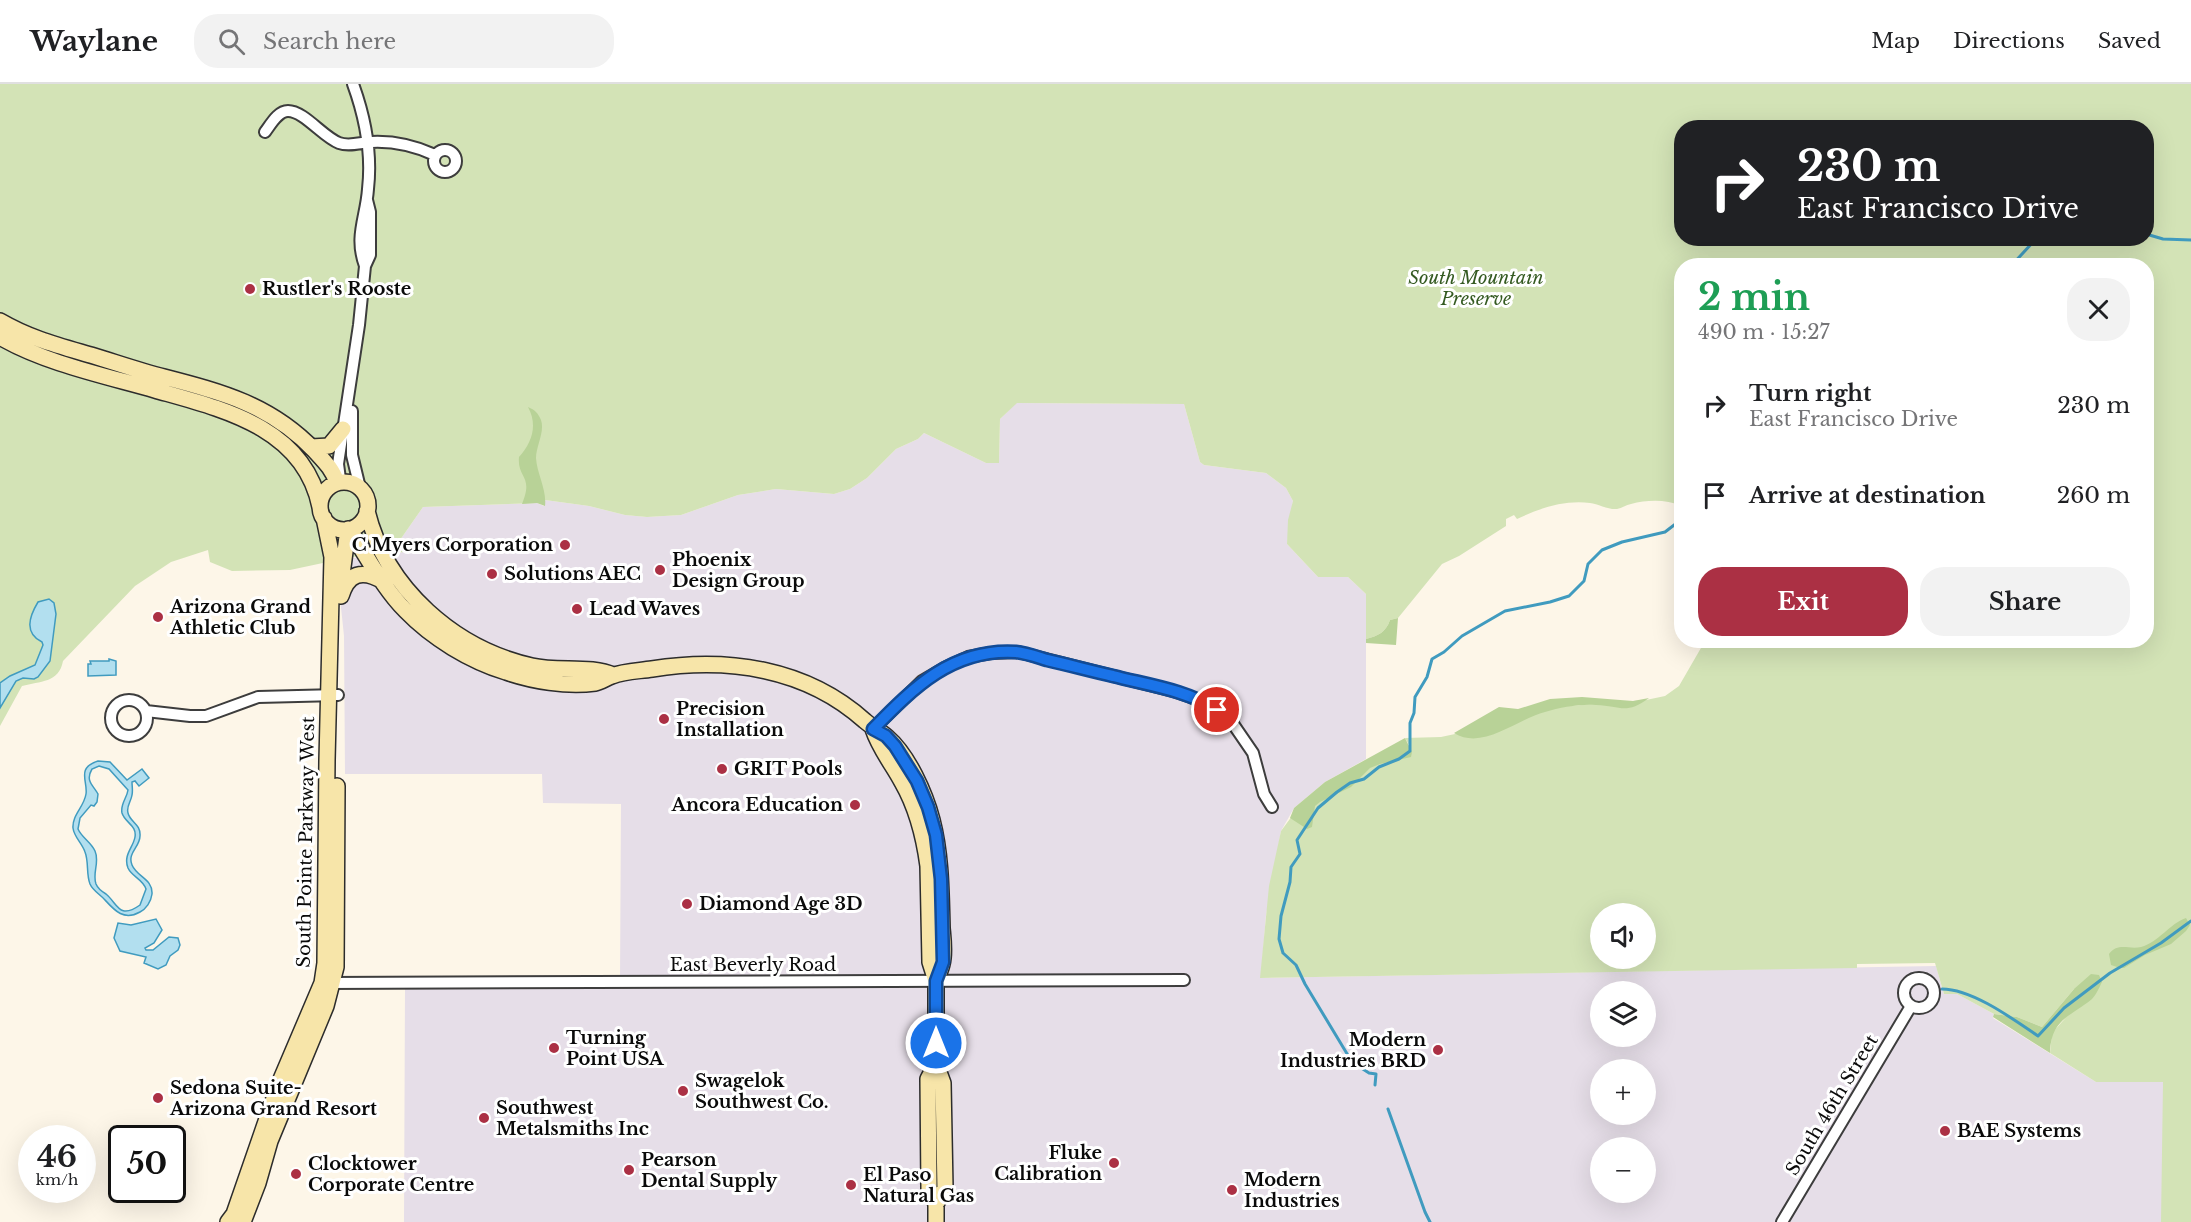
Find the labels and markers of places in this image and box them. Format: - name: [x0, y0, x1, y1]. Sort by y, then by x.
- place label: Rustler's Rooste: [262, 278, 411, 300]
- marker: Rustler's Rooste: [243, 282, 257, 296]
- place label: C Myers Corporation: [352, 534, 553, 556]
- marker: C Myers Corporation: [558, 538, 572, 552]
- place label: Phoenix Design Group: [672, 549, 805, 592]
- place label: Solutions AEC: [504, 563, 641, 585]
- marker: Phoenix Design Group: [653, 563, 667, 577]
- marker: Solutions AEC: [485, 567, 499, 581]
- place label: Arizona Grand Athletic Club: [169, 596, 311, 639]
- place label: Lead Waves: [589, 598, 700, 620]
- marker: Lead Waves: [570, 602, 584, 616]
- marker: Arizona Grand Athletic Club: [151, 610, 165, 624]
- pin: [1191, 684, 1242, 735]
- place label: Precision Installation: [676, 698, 784, 741]
- marker: Precision Installation: [657, 712, 671, 726]
- place label: GRIT Pools: [734, 758, 842, 780]
- marker: GRIT Pools: [715, 762, 729, 776]
- place label: Ancora Education: [670, 794, 843, 816]
- marker: Ancora Education: [848, 798, 862, 812]
- place label: Diamond Age 3D: [699, 893, 863, 915]
- marker: Diamond Age 3D: [680, 897, 694, 911]
- place label: Turning Point USA: [566, 1027, 665, 1070]
- place label: Modern Industries BRD: [1280, 1029, 1426, 1072]
- marker: Turning Point USA: [547, 1041, 561, 1055]
- marker: Modern Industries BRD: [1431, 1043, 1445, 1057]
- place label: Swagelok Southwest Co.: [695, 1070, 829, 1113]
- place label: Sedona Suite- Arizona Grand Resort: [169, 1077, 377, 1120]
- marker: Swagelok Southwest Co.: [676, 1084, 690, 1098]
- marker: Sedona Suite- Arizona Grand Resort: [151, 1091, 165, 1105]
- place label: Southwest Metalsmiths Inc: [496, 1097, 649, 1140]
- marker: Southwest Metalsmiths Inc: [477, 1111, 491, 1125]
- place label: BAE Systems: [1957, 1120, 2081, 1142]
- marker: BAE Systems: [1938, 1124, 1952, 1138]
- place label: Fluke Calibration: [994, 1142, 1102, 1185]
- place label: Pearson Dental Supply: [641, 1149, 777, 1192]
- place label: Clocktower Corporate Centre: [308, 1153, 474, 1196]
- marker: Fluke Calibration: [1107, 1156, 1121, 1170]
- marker: Pearson Dental Supply: [622, 1163, 636, 1177]
- place label: El Paso Natural Gas: [863, 1164, 974, 1207]
- marker: Clocktower Corporate Centre: [289, 1167, 303, 1181]
- place label: Modern Industries: [1244, 1169, 1340, 1212]
- marker: El Paso Natural Gas: [844, 1178, 858, 1192]
- marker: Modern Industries: [1225, 1183, 1239, 1197]

